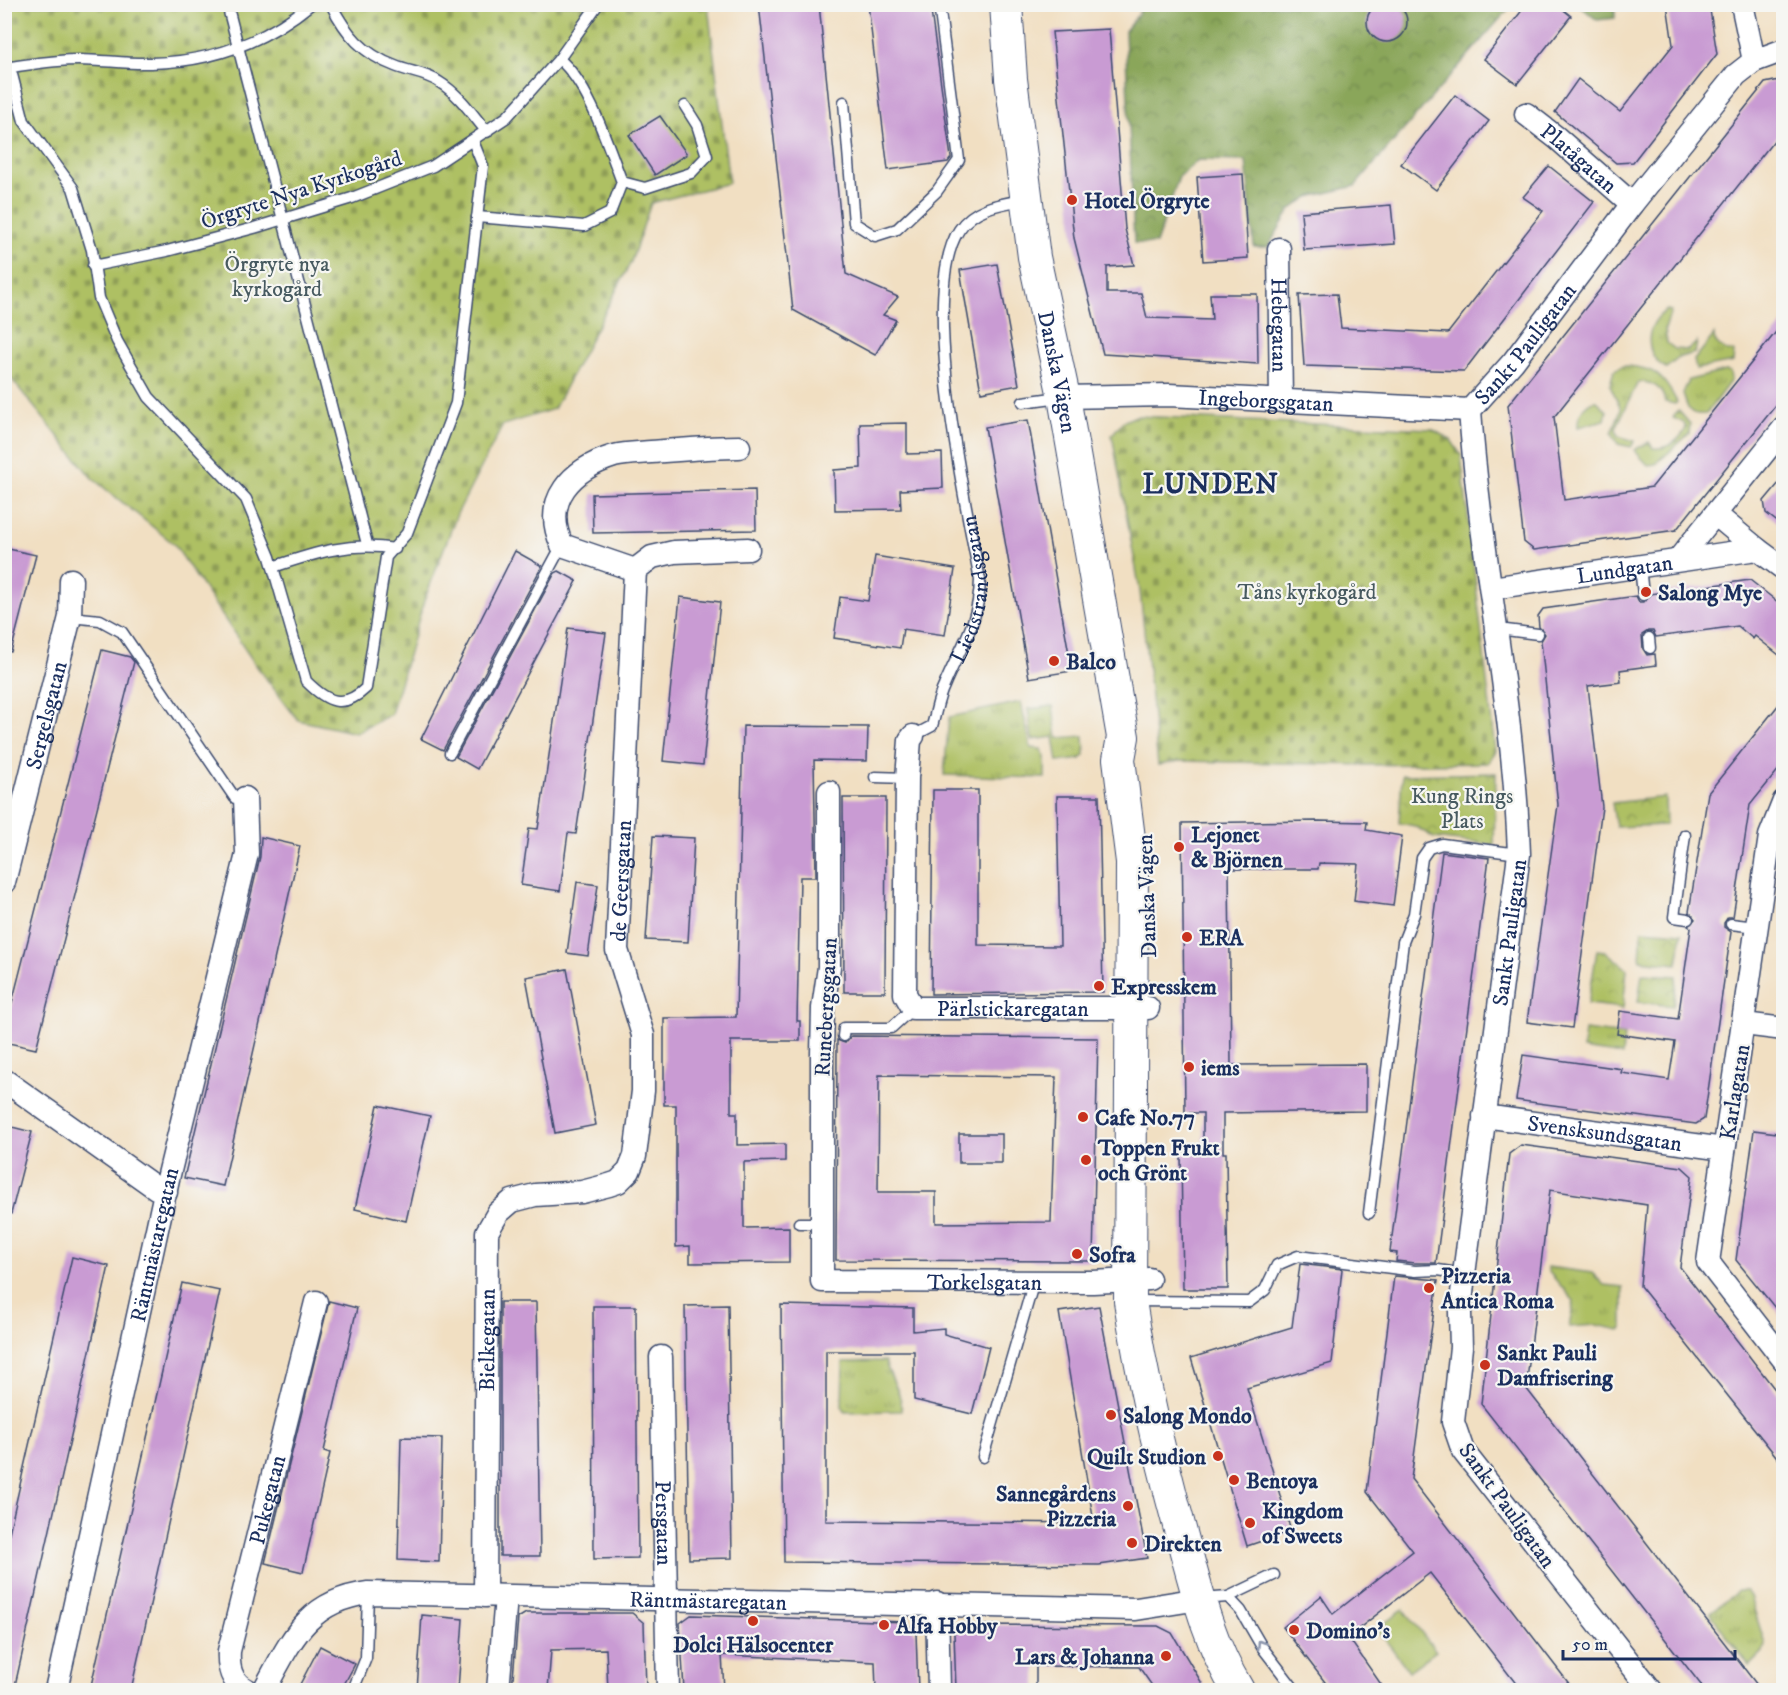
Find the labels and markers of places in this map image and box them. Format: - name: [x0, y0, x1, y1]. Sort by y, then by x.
- place label: Hotel Örgryte: [1084, 187, 1210, 215]
- marker: Hotel Örgryte: [1065, 193, 1079, 207]
- place label: Salong Mye: [1658, 580, 1762, 607]
- marker: Salong Mye: [1639, 585, 1653, 599]
- place label: Balco: [1066, 649, 1116, 676]
- marker: Balco: [1047, 654, 1061, 668]
- place label: Lejonet & Björnen: [1191, 822, 1283, 875]
- marker: Lejonet & Björnen: [1172, 840, 1186, 854]
- place label: ERA: [1199, 925, 1244, 952]
- marker: ERA: [1180, 930, 1194, 944]
- place label: Expresskem: [1111, 974, 1217, 1001]
- marker: Expresskem: [1092, 979, 1106, 993]
- place label: iems: [1201, 1055, 1240, 1082]
- marker: iems: [1182, 1060, 1196, 1074]
- place label: Cafe No.77: [1095, 1105, 1195, 1132]
- marker: Cafe No.77: [1076, 1110, 1090, 1124]
- place label: Toppen Frukt och Grönt: [1097, 1135, 1219, 1187]
- marker: Toppen Frukt och Grönt: [1079, 1153, 1093, 1167]
- place label: Sofra: [1089, 1242, 1136, 1269]
- marker: Sofra: [1070, 1247, 1084, 1261]
- place label: Pizzeria Antica Roma: [1440, 1263, 1554, 1315]
- marker: Pizzeria Antica Roma: [1422, 1281, 1436, 1295]
- place label: Sankt Pauli Damfrisering: [1497, 1340, 1614, 1392]
- marker: Sankt Pauli Damfrisering: [1478, 1358, 1492, 1372]
- place label: Salong Mondo: [1123, 1403, 1252, 1430]
- marker: Salong Mondo: [1104, 1408, 1118, 1422]
- place label: Quilt Studion: [1087, 1444, 1207, 1471]
- marker: Quilt Studion: [1211, 1449, 1225, 1463]
- place label: Bentoya: [1246, 1468, 1319, 1495]
- marker: Bentoya: [1227, 1473, 1241, 1487]
- place label: Sannegårdens Pizzeria: [996, 1481, 1117, 1533]
- place label: Kingdom of Sweets: [1262, 1498, 1344, 1550]
- marker: Sannegårdens Pizzeria: [1121, 1499, 1135, 1513]
- marker: Kingdom of Sweets: [1243, 1516, 1257, 1530]
- place label: Direkten: [1144, 1531, 1222, 1558]
- marker: Direkten: [1125, 1536, 1139, 1550]
- place label: Alfa Hobby: [895, 1613, 998, 1640]
- marker: Dolci Hälsocenter: [746, 1614, 760, 1628]
- marker: Alfa Hobby: [877, 1618, 891, 1632]
- place label: Domino's: [1306, 1618, 1391, 1645]
- marker: Domino's: [1287, 1623, 1301, 1637]
- place label: Dolci Hälsocenter: [673, 1632, 834, 1659]
- place label: Lars & Johanna: [1015, 1644, 1155, 1671]
- marker: Lars & Johanna: [1159, 1649, 1173, 1663]

